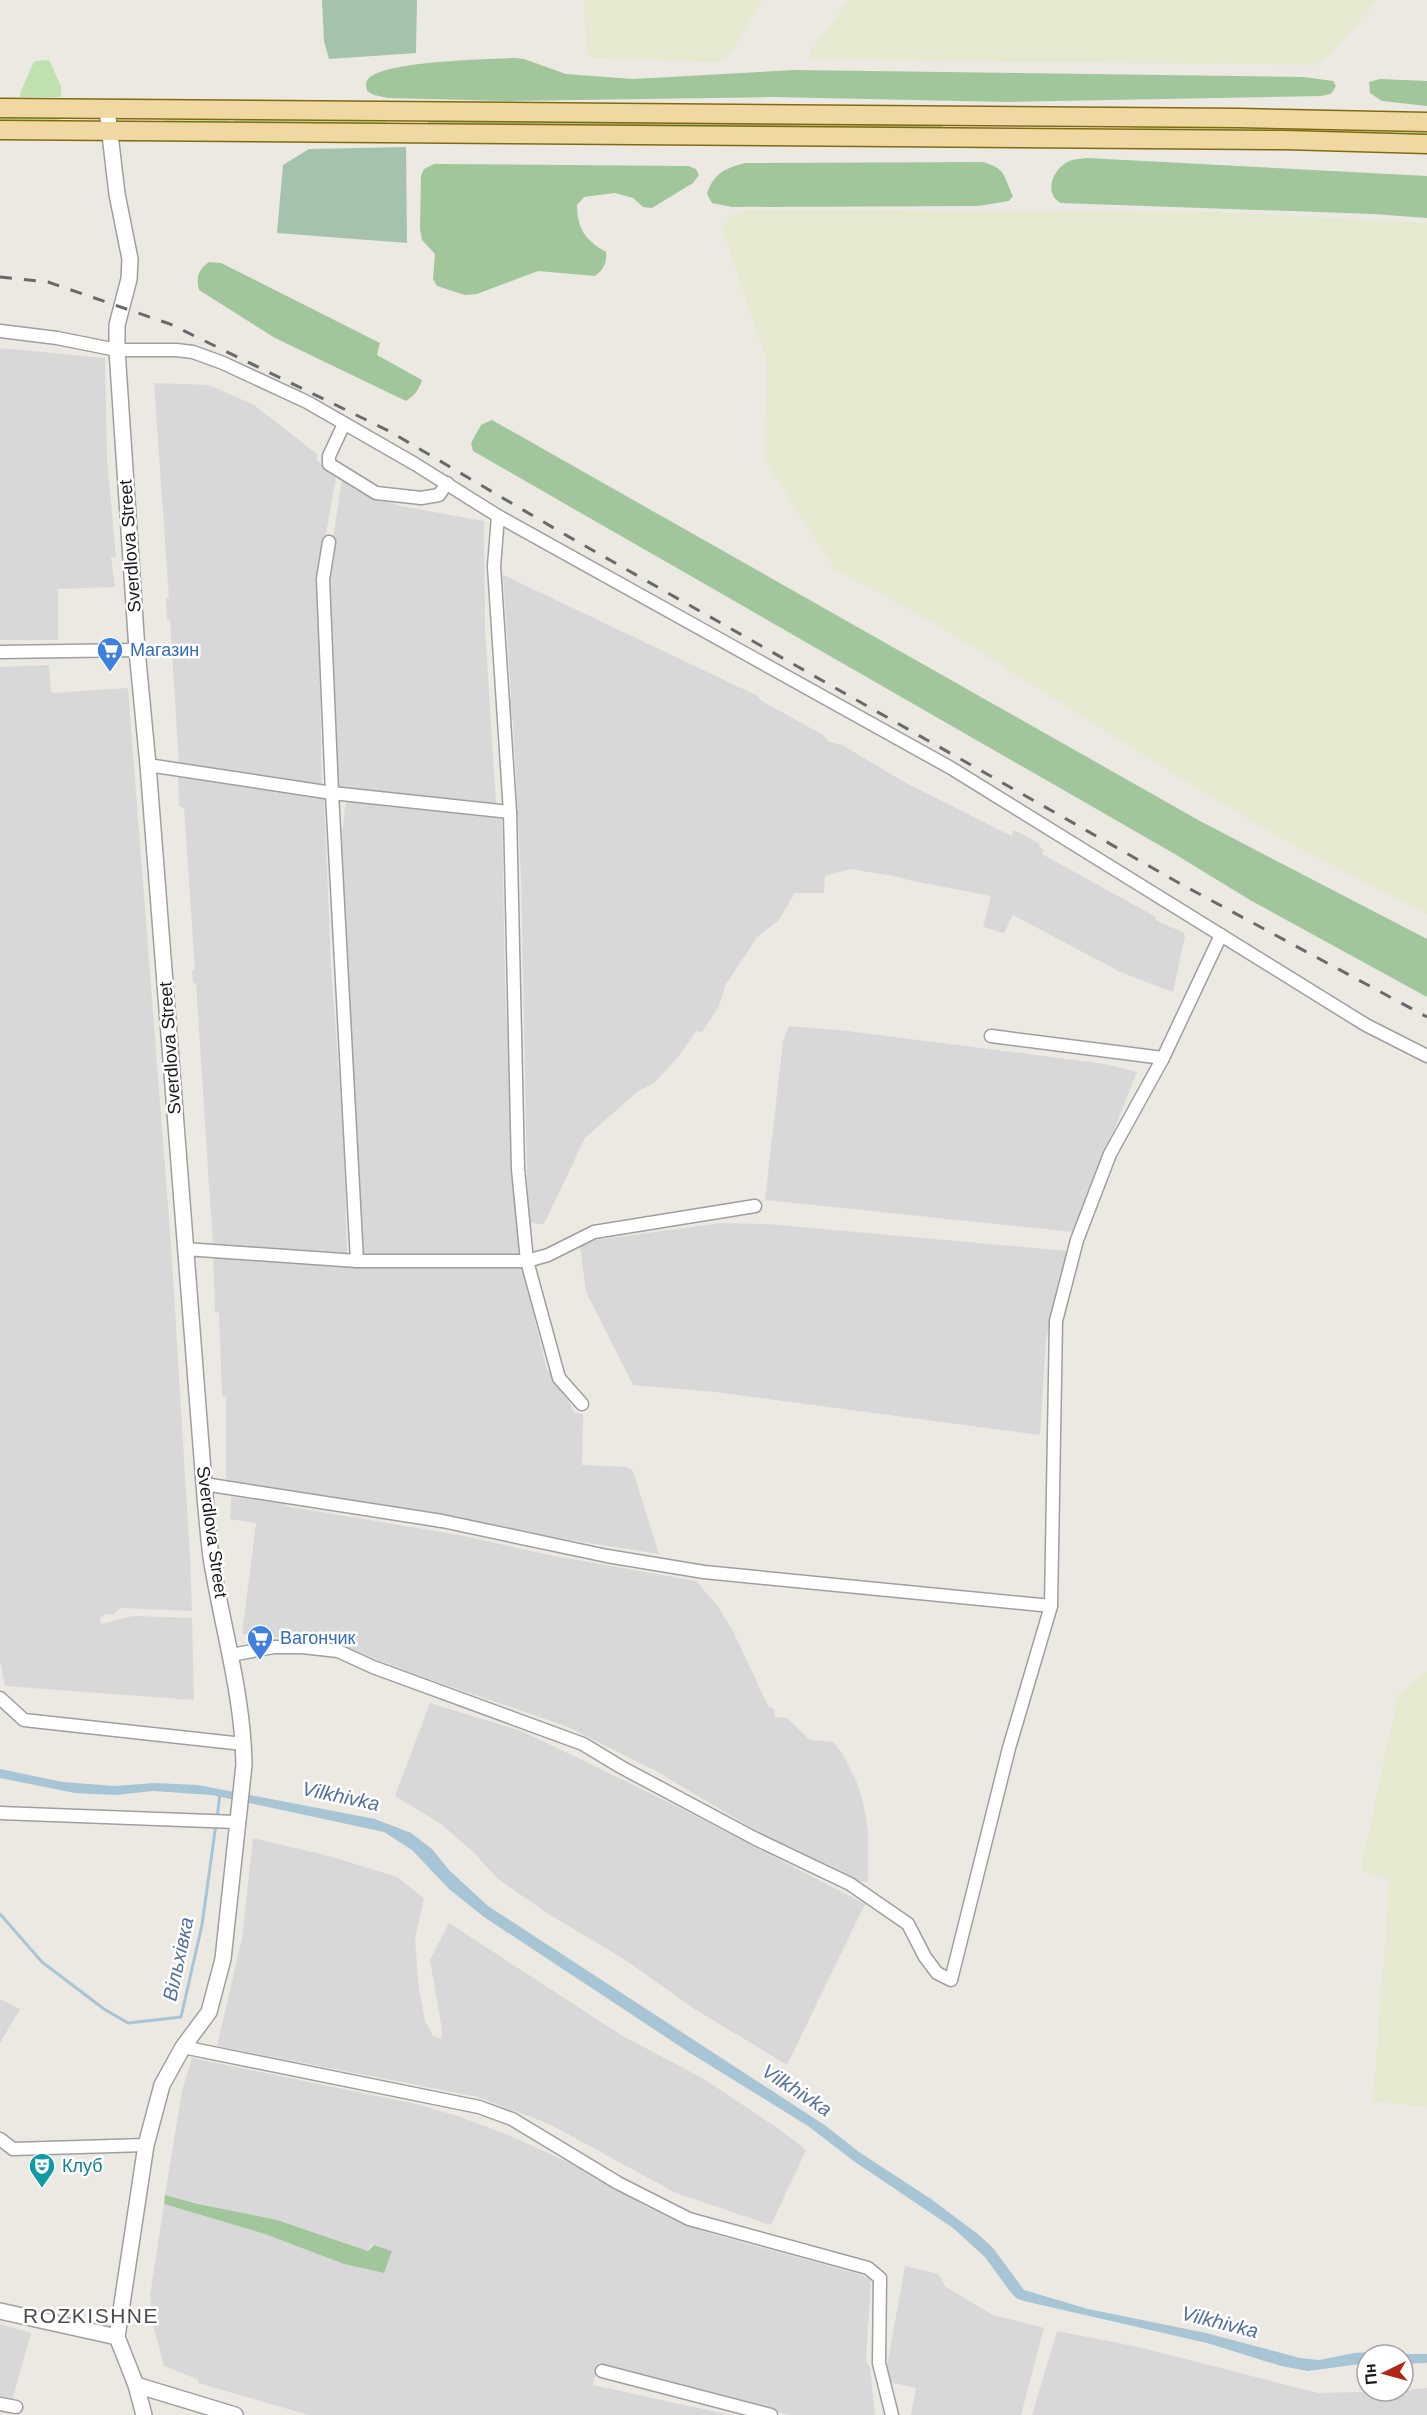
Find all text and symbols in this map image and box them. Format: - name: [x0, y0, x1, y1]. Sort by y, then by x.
- street label: Sverdlova Street: [115, 479, 145, 613]
- supermarket icon: Mагазин: [95, 635, 125, 673]
- place label: Mагазин: [130, 640, 199, 660]
- street label: Sverdlova Street: [155, 981, 185, 1115]
- street label: Sverdlova Street: [193, 1465, 231, 1599]
- supermarket icon: Вагончик: [245, 1623, 275, 1661]
- place label: Вагончик: [280, 1628, 356, 1648]
- water label: Vilkhivka: [300, 1777, 382, 1815]
- water label: Вільхівка: [158, 1915, 198, 2003]
- water label: Vilkhivka: [758, 2059, 836, 2121]
- theatre icon: Клуб: [27, 2151, 57, 2189]
- place label: Клуб: [62, 2156, 103, 2176]
- water label: Vilkhivka: [1179, 2302, 1261, 2342]
- district label: ROZKISHNE: [23, 2304, 159, 2327]
- north arrow: [1355, 2343, 1415, 2403]
- text: Пн: [1361, 2363, 1380, 2386]

